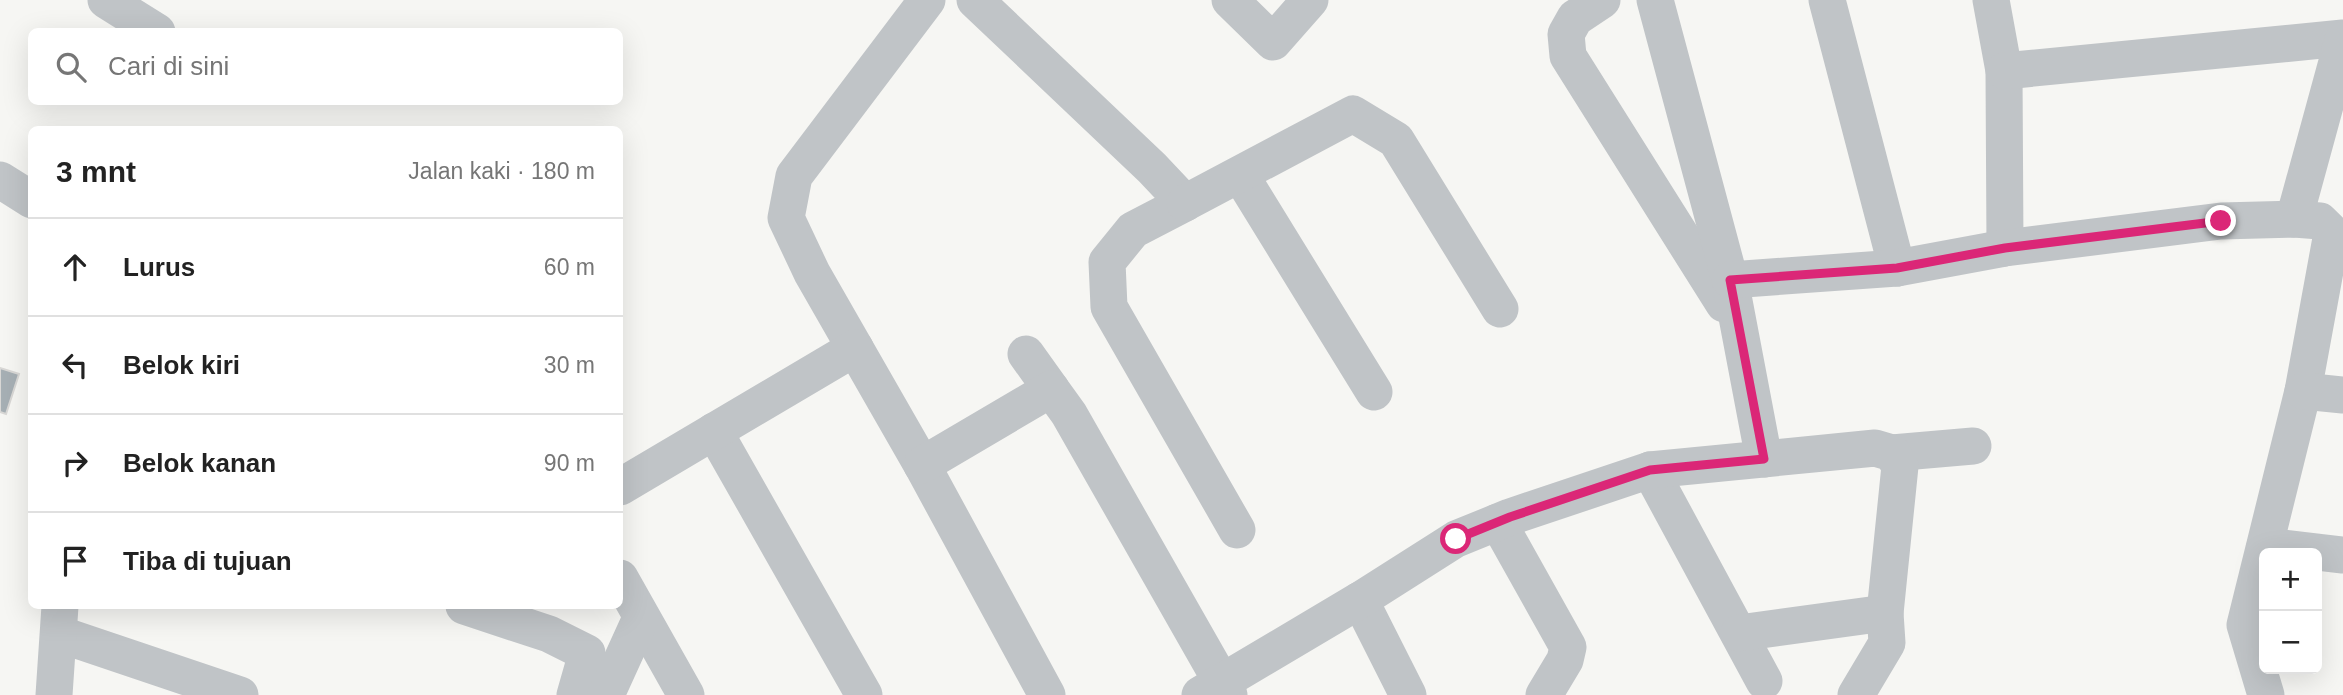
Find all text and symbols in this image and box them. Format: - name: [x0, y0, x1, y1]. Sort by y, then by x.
- search box: [28, 28, 623, 105]
- icon: search: [52, 48, 90, 86]
- text: Cari di sini: [108, 51, 229, 81]
- text: 3 mnt: [56, 155, 136, 188]
- text: Jalan kaki · 180 m: [408, 158, 595, 184]
- route end: [2205, 205, 2236, 236]
- icon: ahead: [56, 248, 94, 286]
- text: Lurus: [123, 252, 195, 282]
- text: 60 m: [544, 254, 595, 280]
- icon: left: [56, 346, 94, 384]
- text: Belok kiri: [123, 350, 240, 380]
- text: 30 m: [544, 352, 595, 378]
- icon: right: [56, 444, 94, 482]
- text: Belok kanan: [123, 448, 276, 478]
- text: 90 m: [544, 450, 595, 476]
- route start: [1440, 523, 1471, 554]
- icon: arrive: [56, 542, 94, 580]
- text: Tiba di tujuan: [123, 546, 292, 576]
- map controls: [2259, 548, 2322, 674]
- button: +: [2259, 548, 2322, 611]
- button: −: [2259, 611, 2322, 674]

